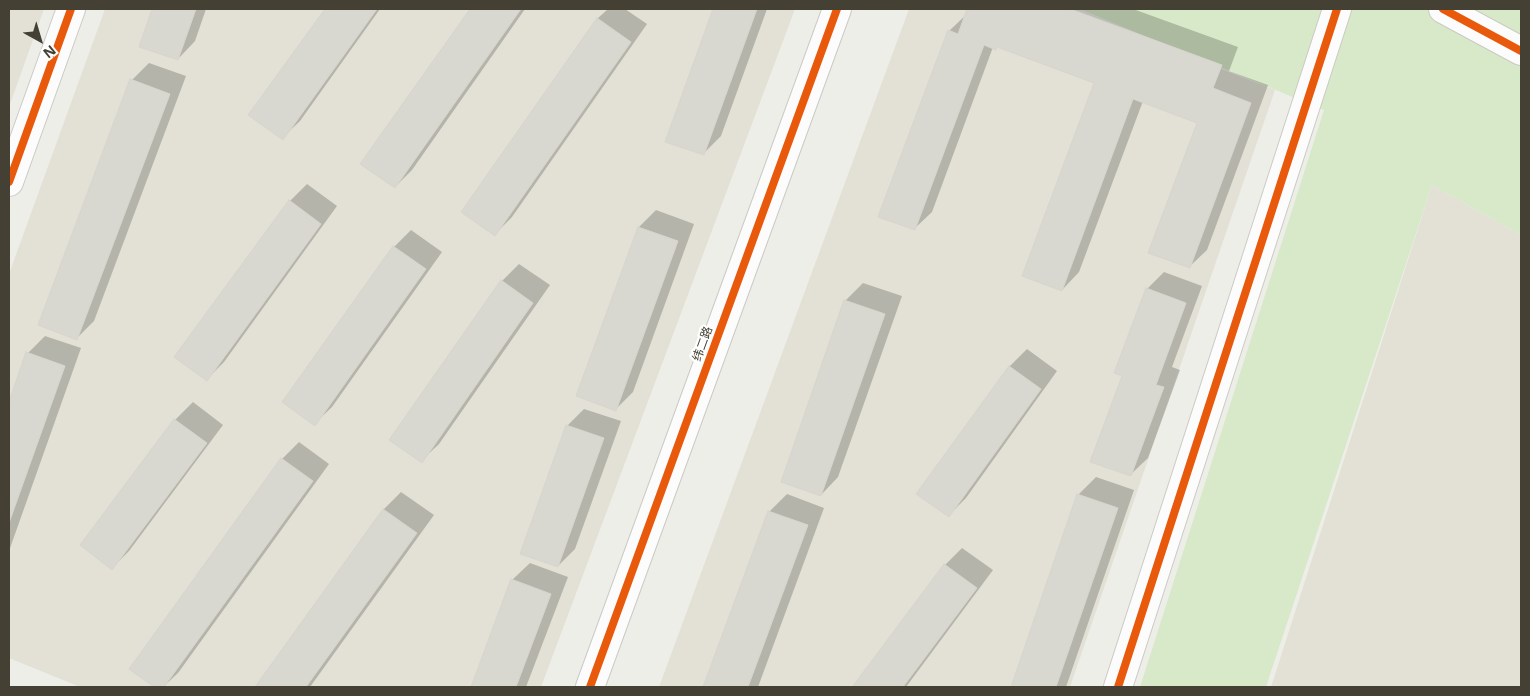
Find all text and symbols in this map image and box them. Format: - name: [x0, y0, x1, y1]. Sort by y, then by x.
- north arrow: [15, 15, 65, 65]
- text: N: [39, 41, 60, 63]
- street label: 纬二路: [690, 325, 716, 363]

